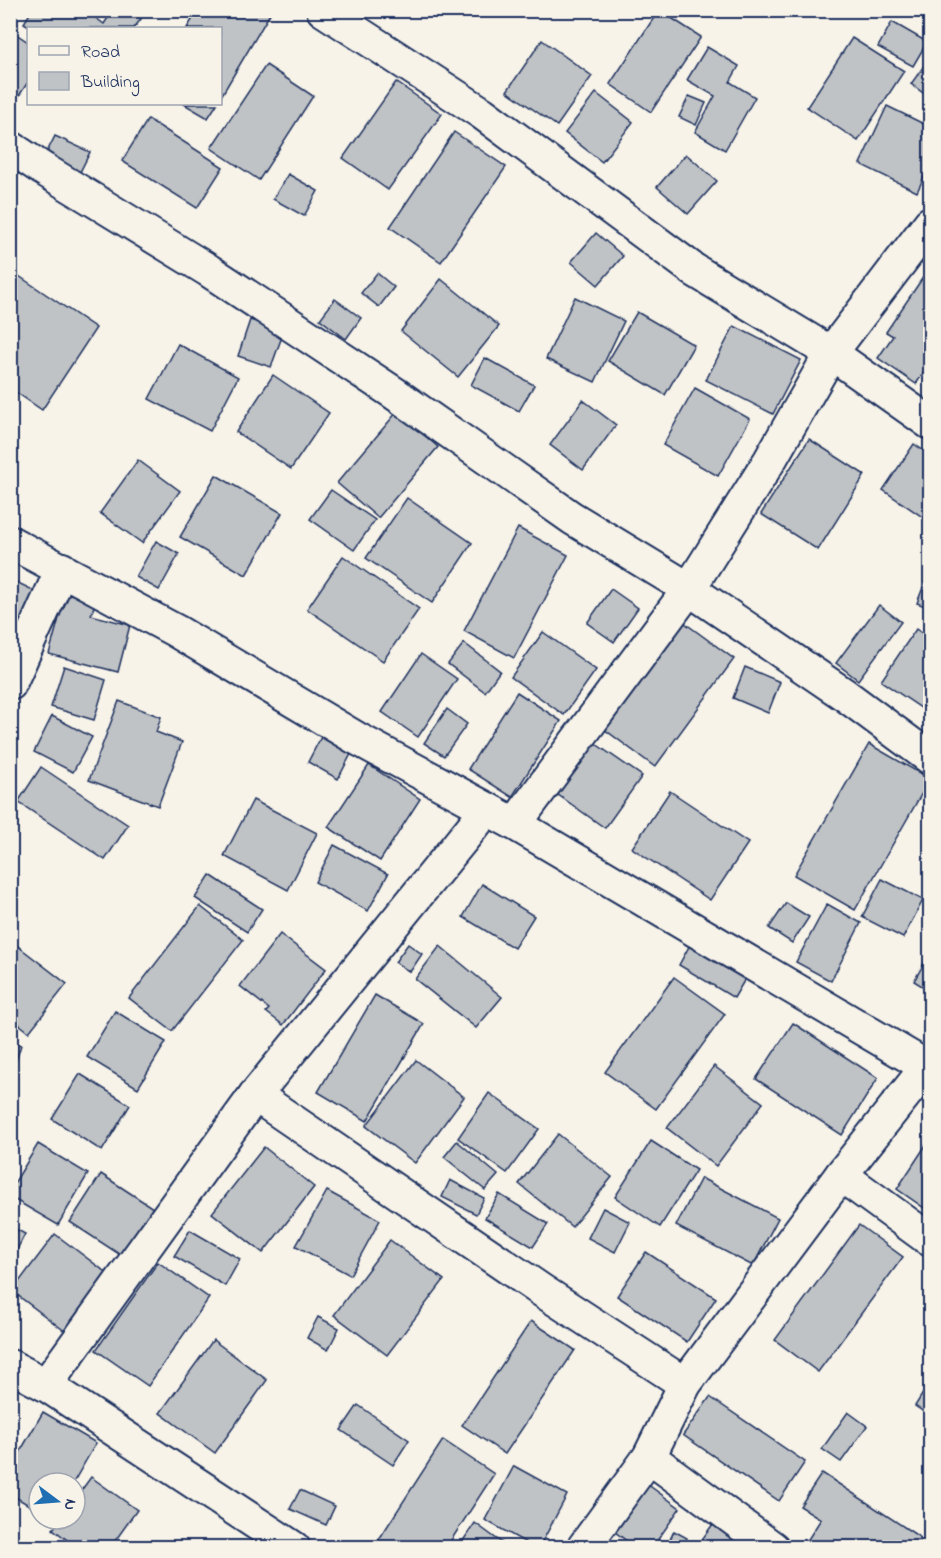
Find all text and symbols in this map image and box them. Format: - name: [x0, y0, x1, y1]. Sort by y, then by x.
- legend: [27, 27, 222, 105]
- text: Road: [81, 40, 120, 66]
- text: Building: [80, 70, 140, 97]
- north arrow: [27, 1471, 87, 1531]
- text: N: [56, 1496, 83, 1513]

